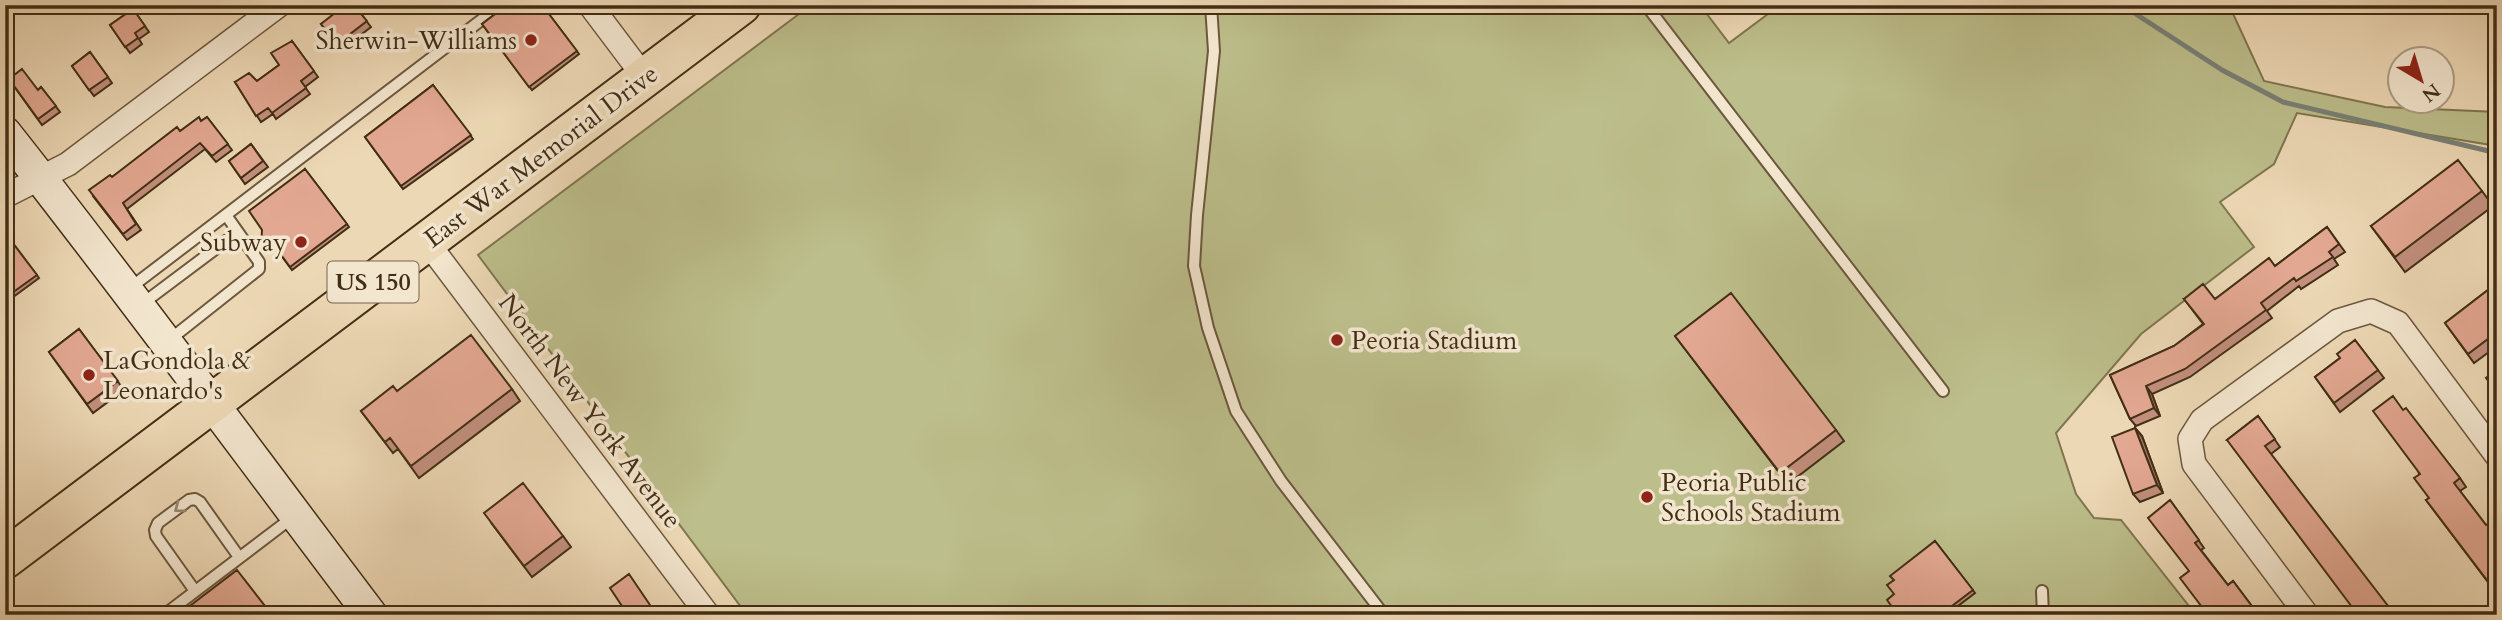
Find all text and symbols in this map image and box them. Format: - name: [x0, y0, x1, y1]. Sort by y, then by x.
- place label: Sherwin-Williams: [315, 23, 517, 58]
- marker: Sherwin-Williams: [523, 32, 539, 48]
- north arrow: [2386, 46, 2456, 116]
- street label: East War Memorial Drive: [417, 56, 665, 256]
- text: N: [2416, 77, 2445, 108]
- place label: Subway: [200, 225, 287, 260]
- marker: Subway: [293, 234, 309, 250]
- road number: US 150: [328, 262, 418, 302]
- street label: North New York Avenue: [490, 287, 690, 535]
- place label: Peoria Stadium: [1351, 323, 1517, 358]
- marker: Peoria Stadium: [1329, 332, 1345, 348]
- place label: LaGondola & Leonardo's: [103, 343, 251, 408]
- marker: LaGondola & Leonardo's: [81, 367, 97, 383]
- place label: Peoria Public Schools Stadium: [1661, 465, 1840, 530]
- marker: Peoria Public Schools Stadium: [1639, 489, 1655, 505]
- one-way arrow: [174, 499, 186, 512]

